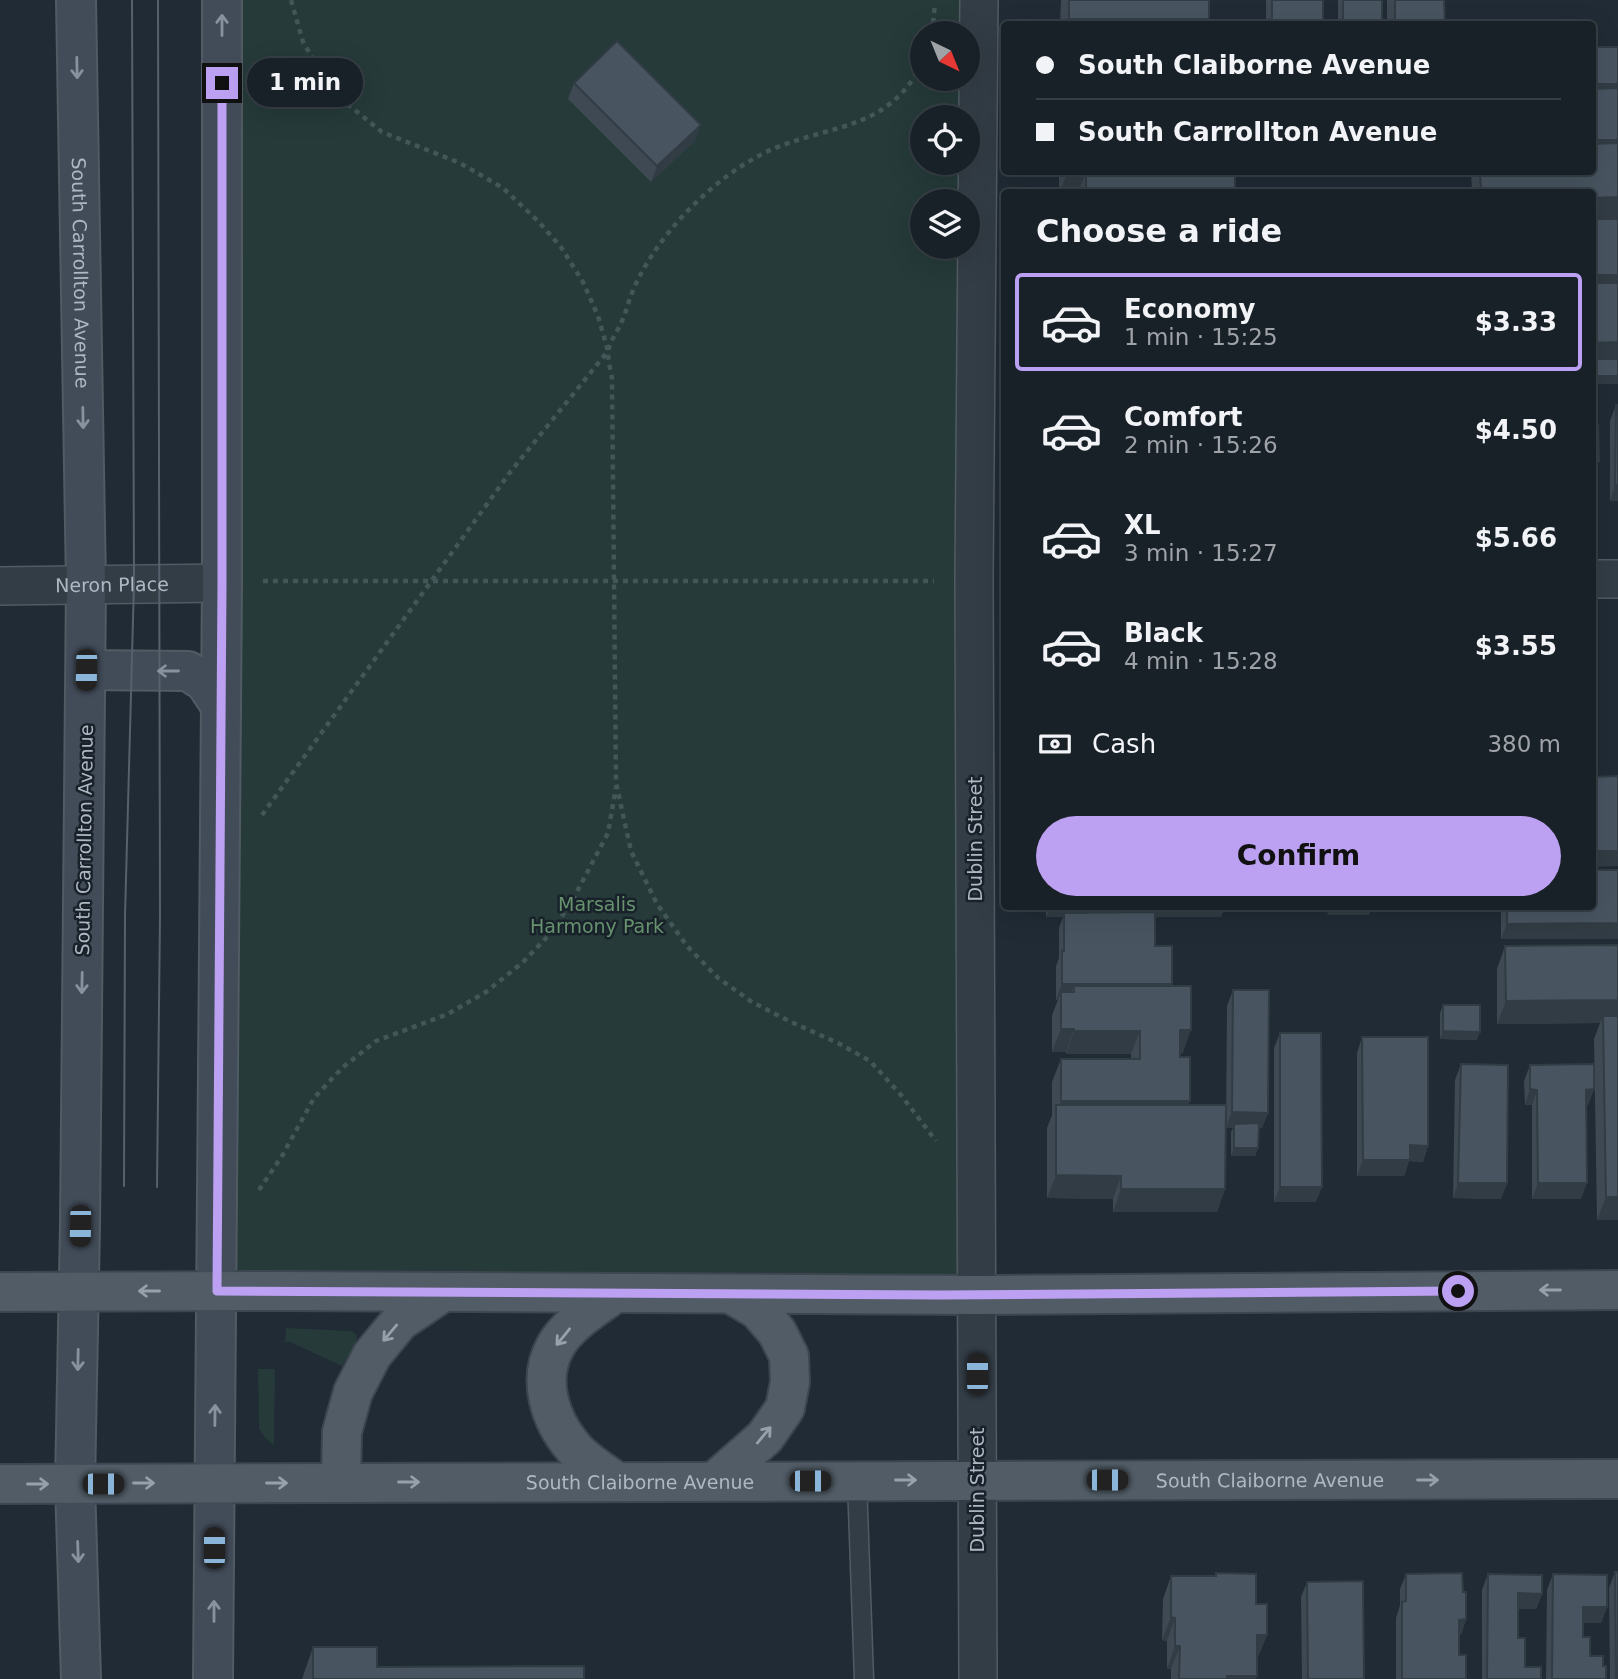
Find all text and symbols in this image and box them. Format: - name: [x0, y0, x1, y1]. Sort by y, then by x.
- one-way arrow: [215, 14, 229, 37]
- north arrow: [910, 21, 980, 91]
- map controls: [910, 21, 980, 259]
- text: South Claiborne Avenue: [1078, 50, 1430, 80]
- one-way arrow: [70, 56, 84, 79]
- callout: 1 min: [246, 58, 362, 108]
- route end: [206, 67, 238, 99]
- text: 1 min: [269, 69, 341, 95]
- button: locate: [910, 105, 980, 175]
- text: South Carrollton Avenue: [1078, 117, 1437, 147]
- street label: South Carrollton Avenue: [68, 157, 94, 389]
- button: layers: [910, 189, 980, 259]
- text: Choose a ride: [1036, 212, 1282, 250]
- icon: car: [1040, 291, 1103, 354]
- text: Economy: [1124, 294, 1255, 324]
- text: $3.33: [1475, 307, 1557, 337]
- text: 1 min · 15:25: [1124, 324, 1278, 350]
- icon: car: [1040, 399, 1103, 462]
- text: Comfort: [1124, 402, 1242, 432]
- one-way arrow: [77, 406, 90, 429]
- text: $4.50: [1475, 415, 1557, 445]
- text: 2 min · 15:26: [1124, 432, 1278, 458]
- icon: car: [1040, 507, 1103, 570]
- text: XL: [1124, 510, 1161, 540]
- text: $5.66: [1475, 523, 1557, 553]
- text: 3 min · 15:27: [1124, 540, 1278, 566]
- street label: Neron Place: [55, 573, 169, 596]
- icon: car: [1040, 615, 1103, 678]
- text: Black: [1124, 618, 1203, 648]
- text: $3.55: [1475, 631, 1557, 661]
- text: 4 min · 15:28: [1124, 648, 1278, 674]
- car: [76, 649, 97, 691]
- one-way arrow: [157, 664, 180, 678]
- street label: South Carrollton Avenue: [71, 724, 97, 956]
- icon: cash: [1036, 725, 1074, 763]
- text: Cash: [1092, 729, 1156, 759]
- text: 380 m: [1487, 731, 1561, 757]
- street label: Dublin Street: [964, 776, 986, 902]
- button: Confirm: [1036, 816, 1561, 896]
- park label: Marsalis Harmony Park: [530, 893, 664, 937]
- one-way arrow: [75, 971, 89, 994]
- car: [70, 1205, 91, 1247]
- route start: [1442, 1275, 1474, 1307]
- one-way arrow: [1539, 1283, 1562, 1297]
- one-way arrow: [138, 1285, 161, 1298]
- one-way arrow: [382, 1324, 398, 1342]
- one-way arrow: [555, 1327, 571, 1345]
- one-way arrow: [71, 1348, 85, 1371]
- car: [967, 1353, 988, 1395]
- one-way arrow: [208, 1404, 222, 1427]
- one-way arrow: [756, 1426, 772, 1444]
- street label: Dublin Street: [966, 1427, 988, 1553]
- street label: South Claiborne Avenue: [1156, 1469, 1384, 1491]
- car: [1087, 1470, 1129, 1491]
- street label: South Claiborne Avenue: [526, 1471, 754, 1493]
- car: [790, 1471, 832, 1492]
- one-way arrow: [1416, 1473, 1439, 1487]
- car: [83, 1474, 125, 1495]
- one-way arrow: [895, 1474, 918, 1487]
- one-way arrow: [398, 1475, 421, 1489]
- one-way arrow: [266, 1476, 289, 1490]
- one-way arrow: [26, 1477, 49, 1491]
- one-way arrow: [132, 1477, 155, 1490]
- car: [204, 1527, 225, 1569]
- one-way arrow: [71, 1540, 84, 1563]
- one-way arrow: [207, 1600, 221, 1623]

